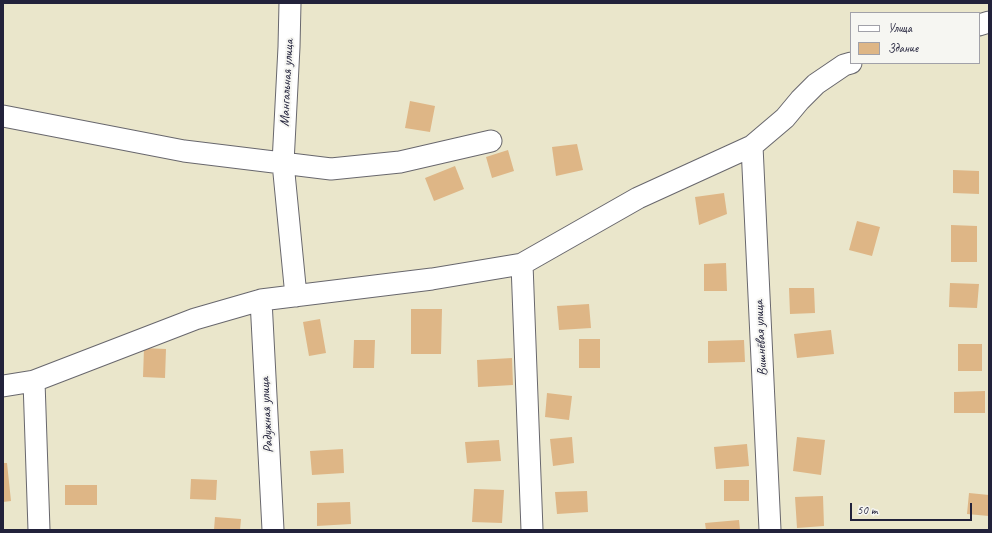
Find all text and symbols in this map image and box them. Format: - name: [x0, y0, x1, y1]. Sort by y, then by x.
- legend: [850, 12, 980, 64]
- text: Улица: [888, 20, 912, 36]
- street label: Мангальная улица: [276, 39, 298, 127]
- text: Здание: [888, 40, 918, 56]
- street label: Вишнёвая улица: [751, 300, 771, 376]
- street label: Радужная улица: [257, 377, 277, 453]
- scale bar: [852, 495, 974, 521]
- text: 50 m: [857, 502, 877, 518]

